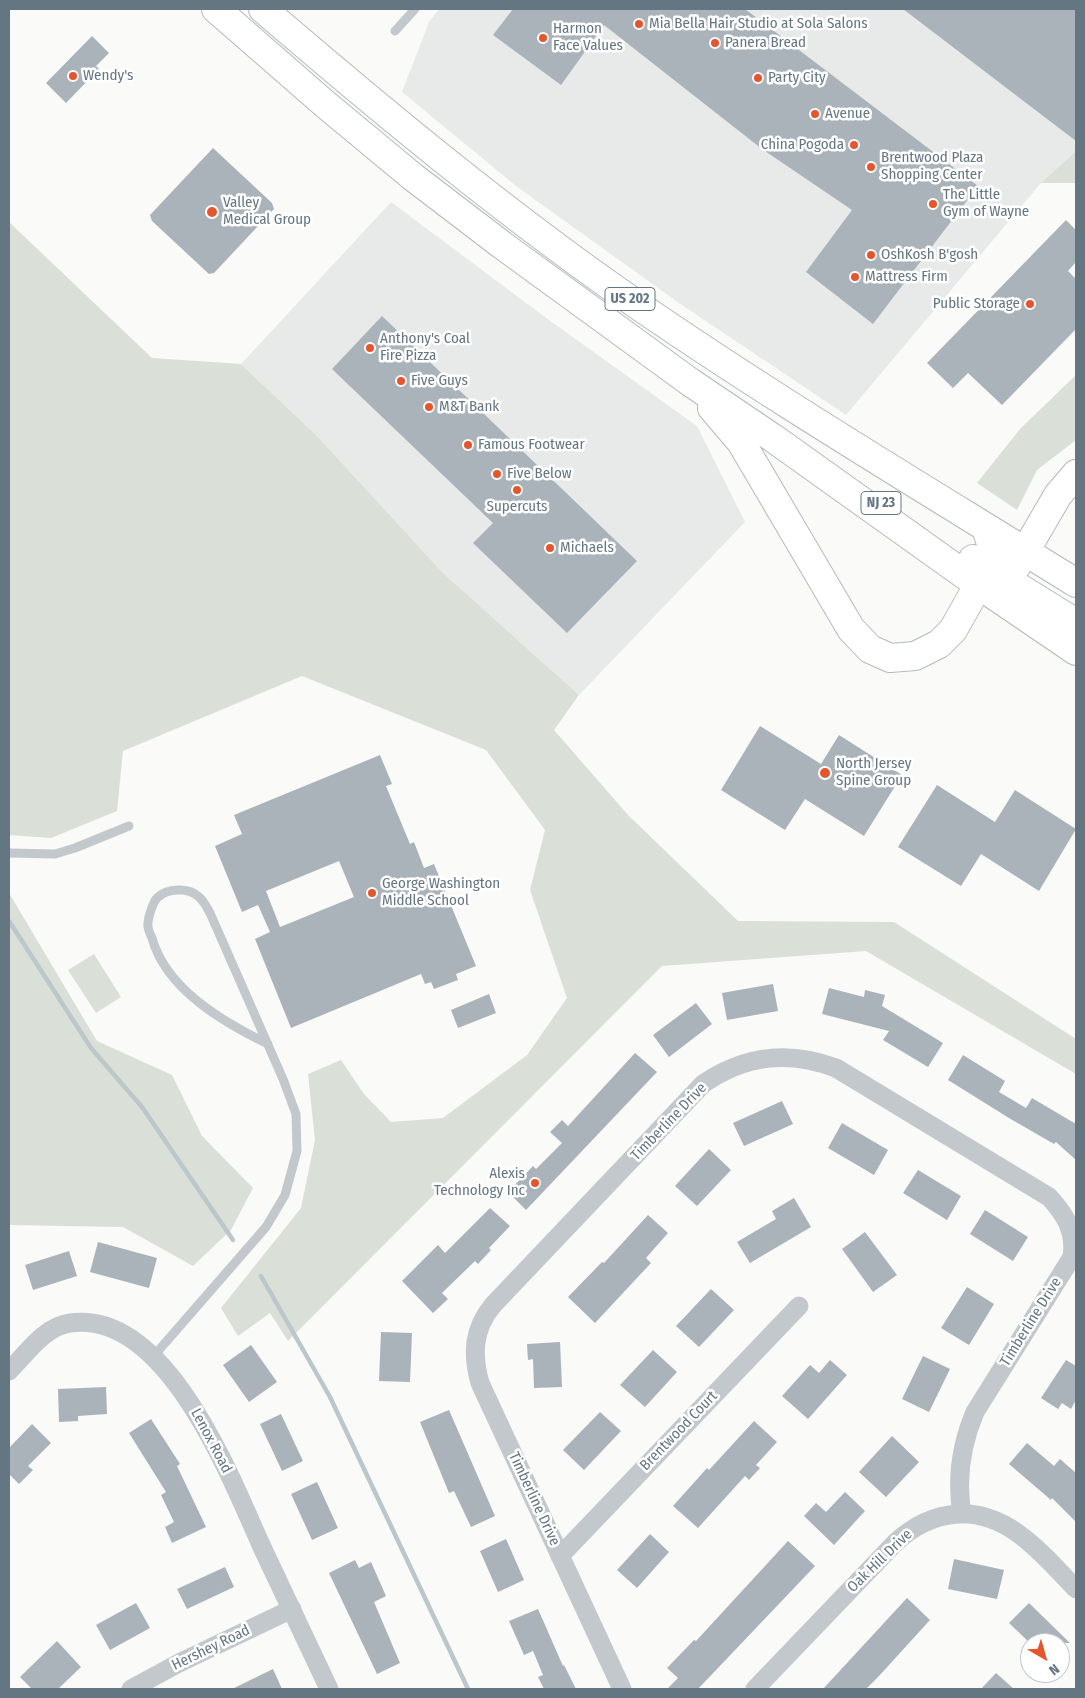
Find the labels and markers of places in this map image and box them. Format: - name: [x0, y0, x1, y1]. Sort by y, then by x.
- place label: Mia Bella Hair Studio at Sola Salons: [649, 15, 868, 33]
- marker: Mia Bella Hair Studio at Sola Salons: [633, 18, 645, 30]
- place label: Harmon Face Values: [553, 20, 623, 55]
- marker: Harmon Face Values: [537, 32, 549, 44]
- place label: Panera Bread: [725, 34, 806, 52]
- marker: Panera Bread: [709, 37, 721, 49]
- place label: Wendy's: [83, 67, 133, 85]
- place label: Party City: [768, 69, 826, 87]
- marker: Wendy's: [67, 70, 79, 82]
- marker: Party City: [752, 72, 764, 84]
- place label: Avenue: [825, 105, 870, 123]
- marker: Avenue: [809, 108, 821, 120]
- place label: China Pogoda: [761, 136, 844, 154]
- marker: China Pogoda: [848, 139, 860, 151]
- place label: Brentwood Plaza Shopping Center: [881, 149, 983, 184]
- marker: Brentwood Plaza Shopping Center: [865, 161, 877, 173]
- place label: The Little Gym of Wayne: [943, 186, 1029, 221]
- place label: Valley Medical Group: [223, 194, 311, 229]
- marker: The Little Gym of Wayne: [927, 198, 939, 210]
- marker: Valley Medical Group: [205, 205, 219, 219]
- place label: OshKosh B'gosh: [881, 246, 978, 264]
- marker: OshKosh B'gosh: [865, 249, 877, 261]
- place label: Mattress Firm: [865, 268, 948, 286]
- marker: Mattress Firm: [849, 271, 861, 283]
- place label: Public Storage: [933, 295, 1020, 313]
- marker: Public Storage: [1024, 298, 1036, 310]
- place label: Anthony's Coal Fire Pizza: [380, 330, 470, 365]
- marker: Anthony's Coal Fire Pizza: [364, 342, 376, 354]
- place label: Five Guys: [411, 372, 468, 390]
- marker: Five Guys: [395, 375, 407, 387]
- place label: M&T Bank: [439, 398, 499, 416]
- marker: M&T Bank: [423, 401, 435, 413]
- place label: Famous Footwear: [478, 436, 585, 454]
- marker: Famous Footwear: [462, 439, 474, 451]
- place label: Five Below: [507, 465, 572, 483]
- marker: Five Below: [491, 468, 503, 480]
- marker: Supercuts: [511, 484, 523, 496]
- place label: Supercuts: [487, 498, 547, 516]
- place label: Michaels: [560, 539, 614, 557]
- marker: Michaels: [544, 542, 556, 554]
- place label: North Jersey Spine Group: [836, 755, 912, 790]
- marker: North Jersey Spine Group: [818, 766, 832, 780]
- place label: George Washington Middle School: [382, 875, 500, 910]
- marker: George Washington Middle School: [366, 887, 378, 899]
- place label: Alexis Technology Inc: [434, 1165, 525, 1200]
- marker: Alexis Technology Inc: [529, 1177, 541, 1189]

